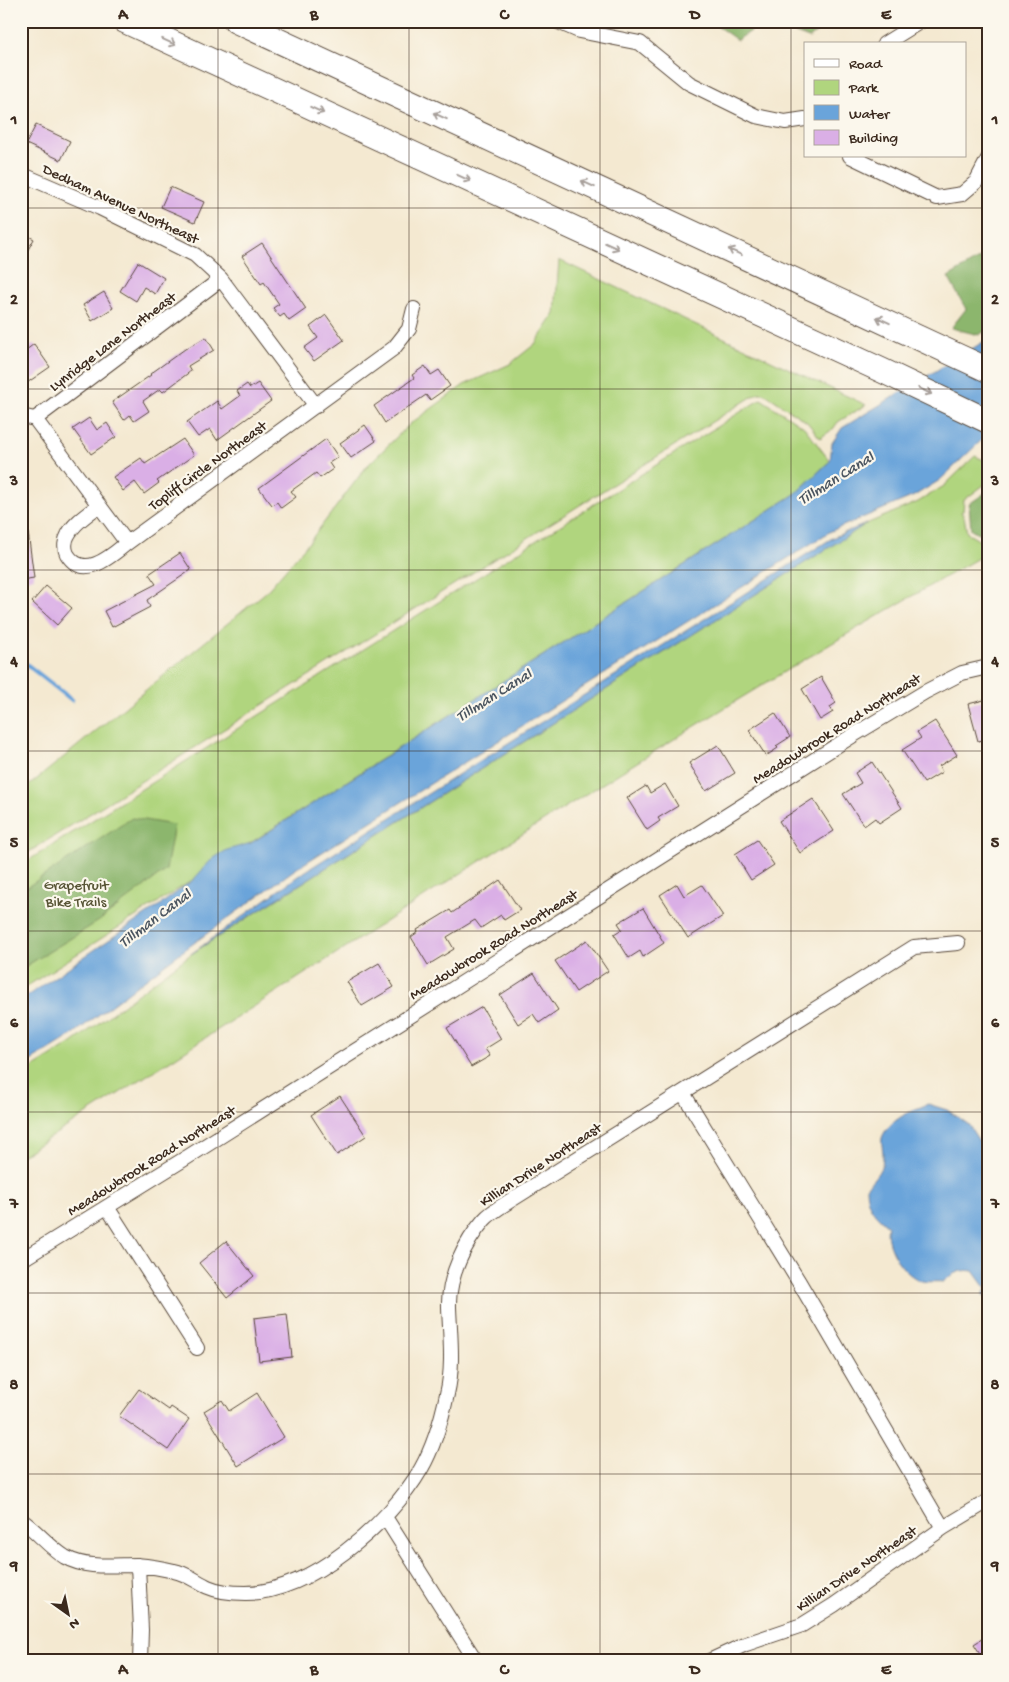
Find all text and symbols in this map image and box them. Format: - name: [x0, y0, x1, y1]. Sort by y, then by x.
- text: A: [117, 7, 129, 26]
- text: B: [309, 7, 319, 26]
- text: C: [499, 7, 510, 26]
- text: D: [688, 7, 701, 26]
- text: E: [881, 7, 892, 26]
- one-way arrow: [161, 37, 176, 47]
- legend: [804, 42, 966, 158]
- text: Road: [849, 56, 883, 74]
- text: Park: [848, 80, 879, 98]
- one-way arrow: [309, 105, 324, 115]
- text: Water: [849, 106, 891, 124]
- one-way arrow: [433, 110, 448, 120]
- text: 1: [10, 112, 17, 131]
- text: 1: [991, 112, 998, 131]
- text: Building: [848, 130, 898, 148]
- street label: Dedham Avenue Northeast: [38, 160, 203, 250]
- one-way arrow: [456, 173, 471, 183]
- one-way arrow: [581, 179, 596, 188]
- one-way arrow: [604, 241, 619, 251]
- one-way arrow: [728, 247, 743, 256]
- street label: Lynridge Lane Northeast: [46, 288, 182, 396]
- text: 2: [10, 292, 18, 311]
- text: 2: [991, 292, 999, 311]
- one-way arrow: [876, 315, 891, 325]
- one-way arrow: [917, 387, 932, 396]
- street label: Topliff Circle Northeast: [145, 417, 272, 516]
- water label: Tillman Canal: [795, 448, 880, 511]
- text: 3: [9, 473, 18, 492]
- text: 3: [990, 473, 999, 492]
- text: 4: [9, 654, 18, 673]
- text: 4: [990, 654, 999, 673]
- water label: Tillman Canal: [453, 665, 538, 728]
- street label: Meadowbrook Road Northeast: [750, 669, 926, 789]
- text: 5: [10, 835, 19, 854]
- text: 5: [991, 835, 1000, 854]
- park label: Grapefruit Bike Trails: [44, 877, 110, 912]
- water label: Tillman Canal: [116, 885, 197, 953]
- street label: Meadowbrook Road Northeast: [407, 885, 583, 1005]
- text: 6: [10, 1015, 19, 1034]
- text: 6: [991, 1015, 1000, 1034]
- street label: Meadowbrook Road Northeast: [65, 1101, 241, 1221]
- street label: Killian Drive Northeast: [477, 1119, 607, 1212]
- text: 7: [9, 1196, 19, 1215]
- text: 7: [990, 1196, 1000, 1215]
- text: 8: [10, 1377, 19, 1396]
- text: 8: [991, 1377, 1000, 1396]
- street label: Killian Drive Northeast: [793, 1522, 922, 1617]
- text: 9: [9, 1558, 18, 1577]
- text: 9: [990, 1558, 999, 1577]
- north arrow: [42, 1590, 92, 1640]
- text: N: [65, 1613, 82, 1632]
- text: A: [117, 1662, 129, 1681]
- text: B: [309, 1662, 319, 1681]
- text: C: [499, 1662, 510, 1681]
- text: D: [688, 1662, 701, 1681]
- text: E: [881, 1662, 892, 1681]

